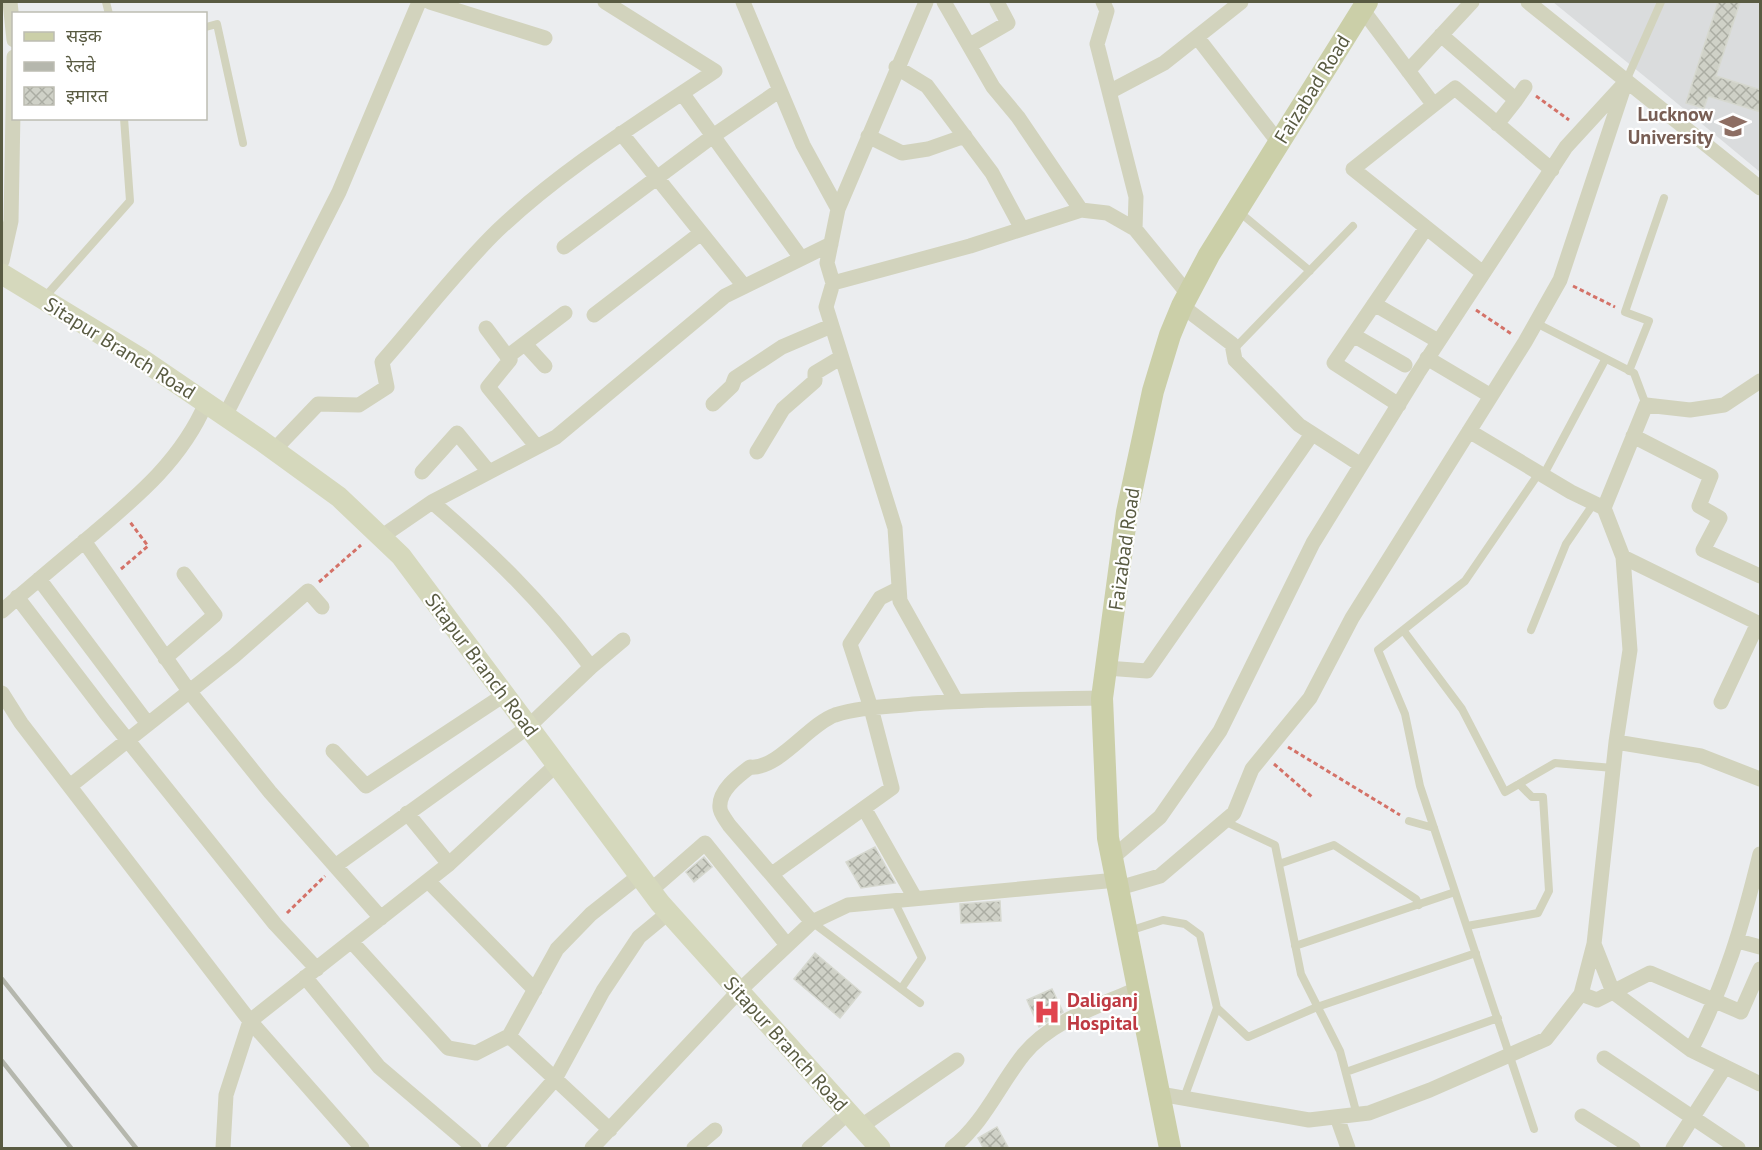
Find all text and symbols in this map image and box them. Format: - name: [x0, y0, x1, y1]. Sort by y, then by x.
- legend: [12, 12, 207, 120]
- text: सड़क: [66, 24, 103, 47]
- street label: Faizabad Road: [1268, 30, 1356, 148]
- text: रेलवे: [65, 54, 97, 77]
- text: इमारत: [66, 84, 109, 107]
- place label: Lucknow University: [1628, 101, 1714, 150]
- school or university icon: Lucknow University: [1718, 111, 1748, 141]
- street label: Sitapur Branch Road: [40, 291, 200, 405]
- street label: Faizabad Road: [1103, 486, 1145, 612]
- street label: Sitapur Branch Road: [419, 588, 545, 742]
- street label: Sitapur Branch Road: [718, 971, 854, 1117]
- place label: Daliganj Hospital: [1067, 987, 1138, 1036]
- hospital icon: Daliganj Hospital: [1032, 997, 1062, 1027]

